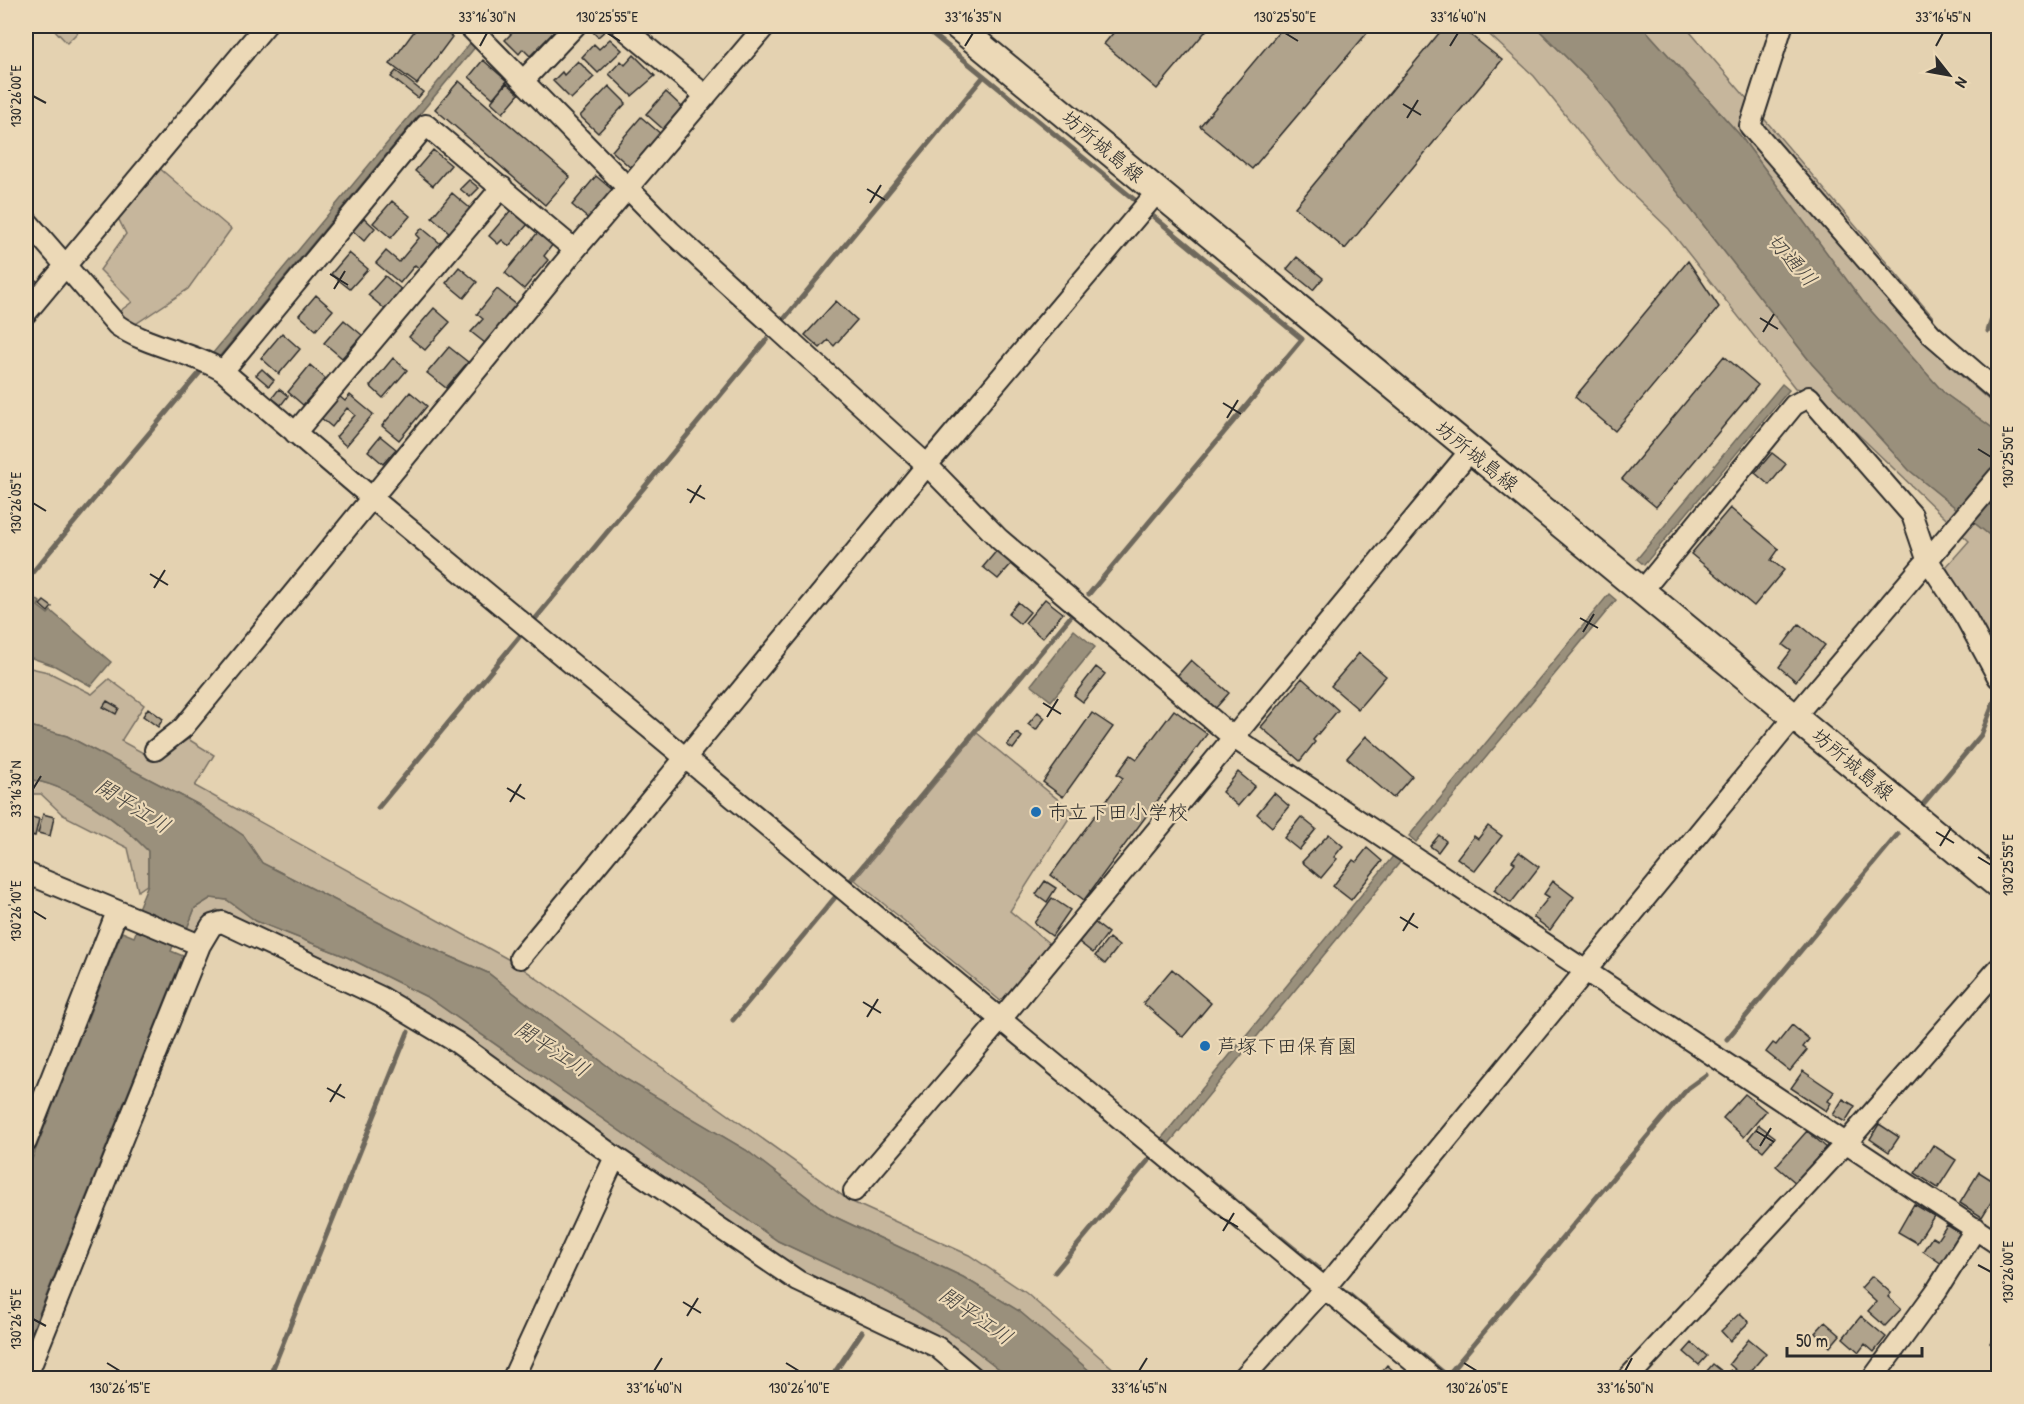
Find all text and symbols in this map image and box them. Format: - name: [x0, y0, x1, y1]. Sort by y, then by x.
- text: 33°16'30"N: [459, 6, 515, 27]
- text: 130°25'55"E: [576, 6, 638, 27]
- text: 33°16'35"N: [945, 6, 1001, 27]
- text: 130°25'50"E: [1254, 6, 1317, 27]
- text: 33°16'40"N: [1430, 6, 1486, 27]
- text: 33°16'45"N: [1915, 6, 1971, 27]
- north arrow: [1919, 45, 1979, 105]
- text: 130°26'00"E: [5, 64, 26, 127]
- text: N: [1950, 73, 1973, 92]
- street label: 坊所城島線: [1056, 103, 1150, 188]
- water label: 切通川: [1761, 227, 1824, 293]
- street label: 坊所城島線: [1430, 414, 1525, 498]
- text: 130°25'50"E: [1997, 425, 2018, 488]
- text: 130°26'05"E: [5, 472, 26, 534]
- street label: 坊所城島線: [1806, 721, 1900, 806]
- text: 33°16'30"N: [5, 761, 26, 817]
- water label: 開平江川: [90, 771, 177, 840]
- place label: 市立下田小学校: [1048, 798, 1188, 825]
- marker: 市立下田小学校: [1029, 805, 1043, 819]
- text: 130°25'55"E: [1997, 834, 2018, 896]
- text: 130°26'10"E: [5, 880, 26, 942]
- water label: 開平江川: [509, 1014, 595, 1084]
- place label: 芦塚下田保育園: [1217, 1032, 1357, 1059]
- marker: 芦塚下田保育園: [1198, 1039, 1212, 1053]
- text: 130°26'00"E: [1997, 1240, 2018, 1303]
- water label: 開平江川: [934, 1280, 1019, 1352]
- text: 130°26'15"E: [5, 1288, 26, 1349]
- scale bar: [1787, 1320, 1922, 1358]
- text: 50 m: [1796, 1328, 1828, 1353]
- text: 130°26'15"E: [90, 1377, 151, 1398]
- text: 33°16'40"N: [626, 1377, 682, 1398]
- text: 130°26'10"E: [768, 1377, 830, 1398]
- text: 33°16'45"N: [1111, 1377, 1167, 1398]
- text: 130°26'05"E: [1446, 1377, 1508, 1398]
- text: 33°16'50"N: [1597, 1377, 1653, 1398]

